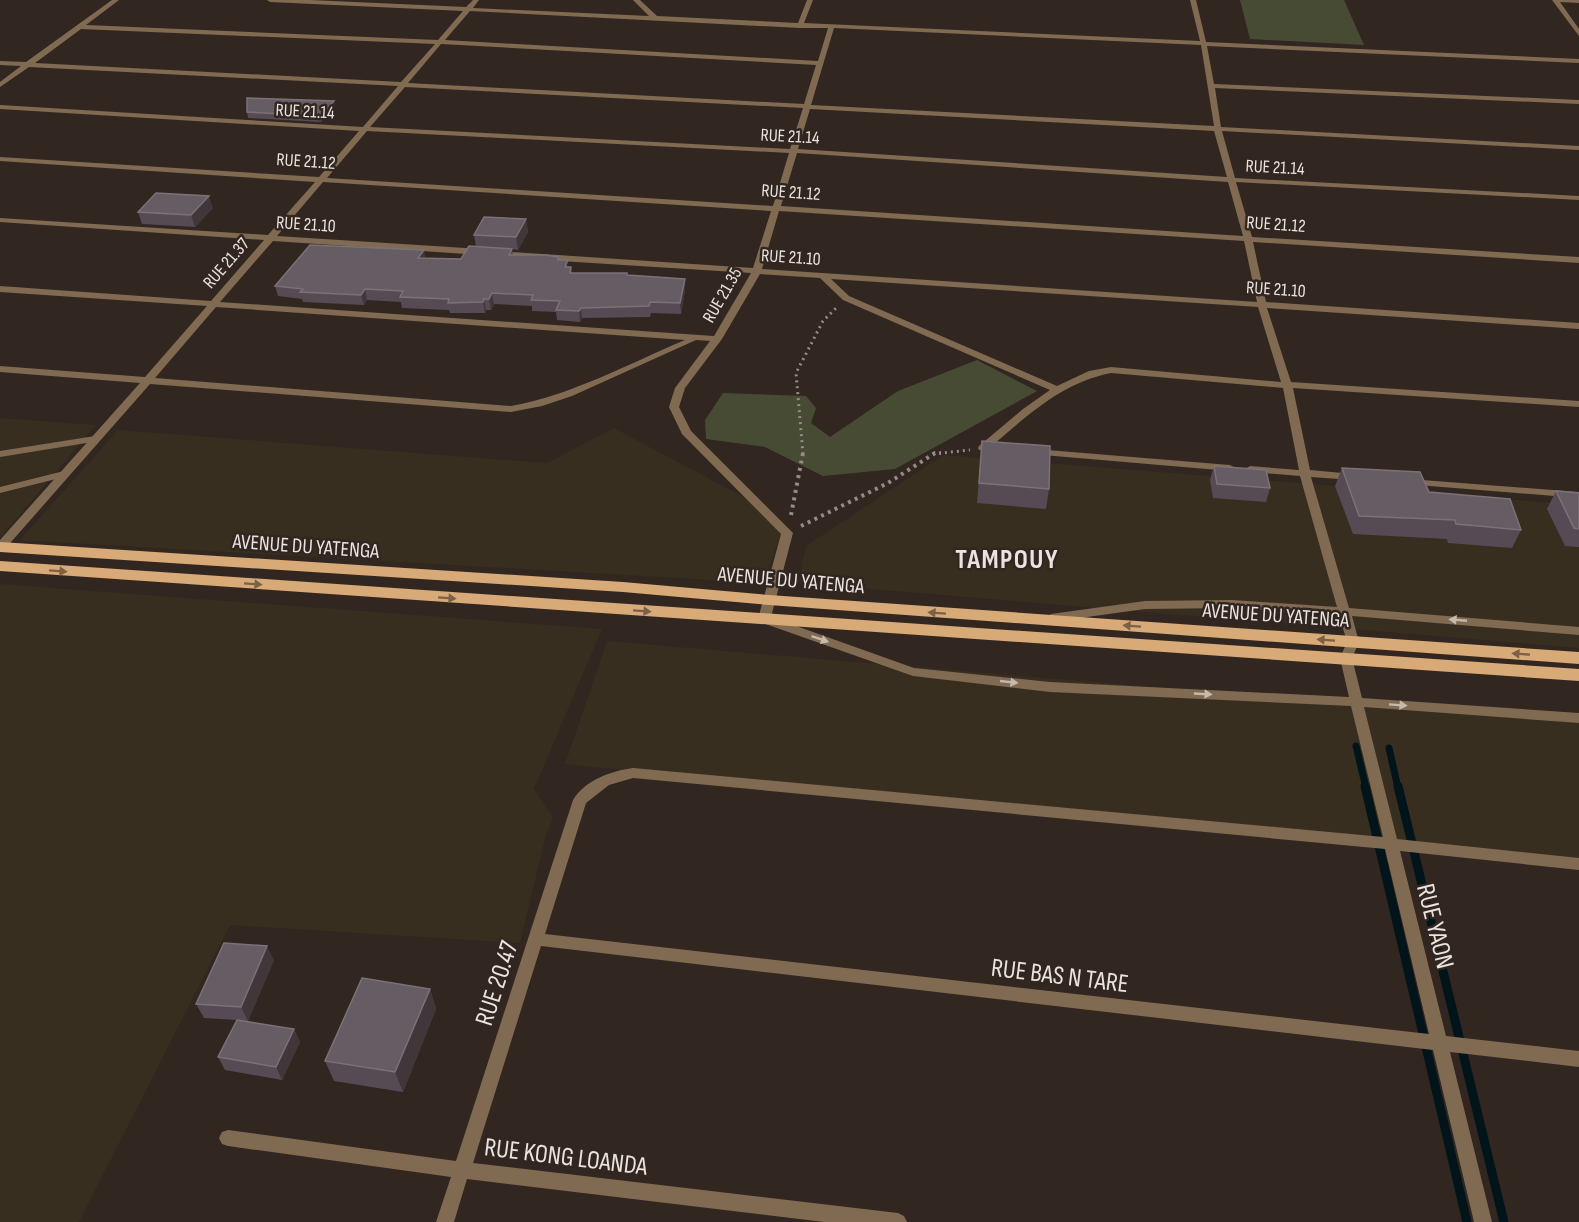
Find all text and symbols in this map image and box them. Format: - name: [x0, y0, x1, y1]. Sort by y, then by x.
- street label: RUE 21.14: [275, 99, 335, 124]
- street label: RUE 21.14: [760, 124, 820, 149]
- street label: RUE 21.12: [276, 149, 336, 174]
- street label: RUE 21.14: [1245, 155, 1305, 180]
- street label: RUE 21.12: [761, 180, 821, 205]
- street label: RUE 21.10: [276, 212, 336, 237]
- street label: RUE 21.12: [1246, 212, 1306, 237]
- street label: RUE 21.37: [199, 233, 254, 293]
- street label: RUE 21.10: [761, 245, 821, 270]
- street label: RUE 21.35: [698, 264, 746, 326]
- street label: RUE 21.10: [1246, 277, 1306, 302]
- street label: AVENUE DU YATENGA: [231, 529, 381, 564]
- district label: TAMPOUY: [955, 544, 1059, 576]
- street label: AVENUE DU YATENGA: [716, 562, 866, 599]
- one-way arrow: [49, 566, 68, 575]
- one-way arrow: [243, 579, 262, 589]
- one-way arrow: [438, 593, 457, 602]
- street label: AVENUE DU YATENGA: [1201, 598, 1351, 633]
- one-way arrow: [632, 606, 651, 616]
- one-way arrow: [928, 608, 947, 617]
- one-way arrow: [1448, 616, 1467, 625]
- one-way arrow: [1122, 622, 1141, 631]
- one-way arrow: [811, 634, 829, 644]
- one-way arrow: [1317, 635, 1336, 645]
- one-way arrow: [1511, 649, 1530, 659]
- one-way arrow: [999, 677, 1018, 687]
- one-way arrow: [1194, 690, 1213, 699]
- one-way arrow: [1388, 700, 1407, 710]
- street label: RUE YAON: [1409, 881, 1460, 972]
- street label: RUE 20.47: [469, 937, 526, 1030]
- street label: RUE BAS N TARE: [989, 953, 1130, 1000]
- street label: RUE KONG LOANDA: [483, 1132, 650, 1183]

